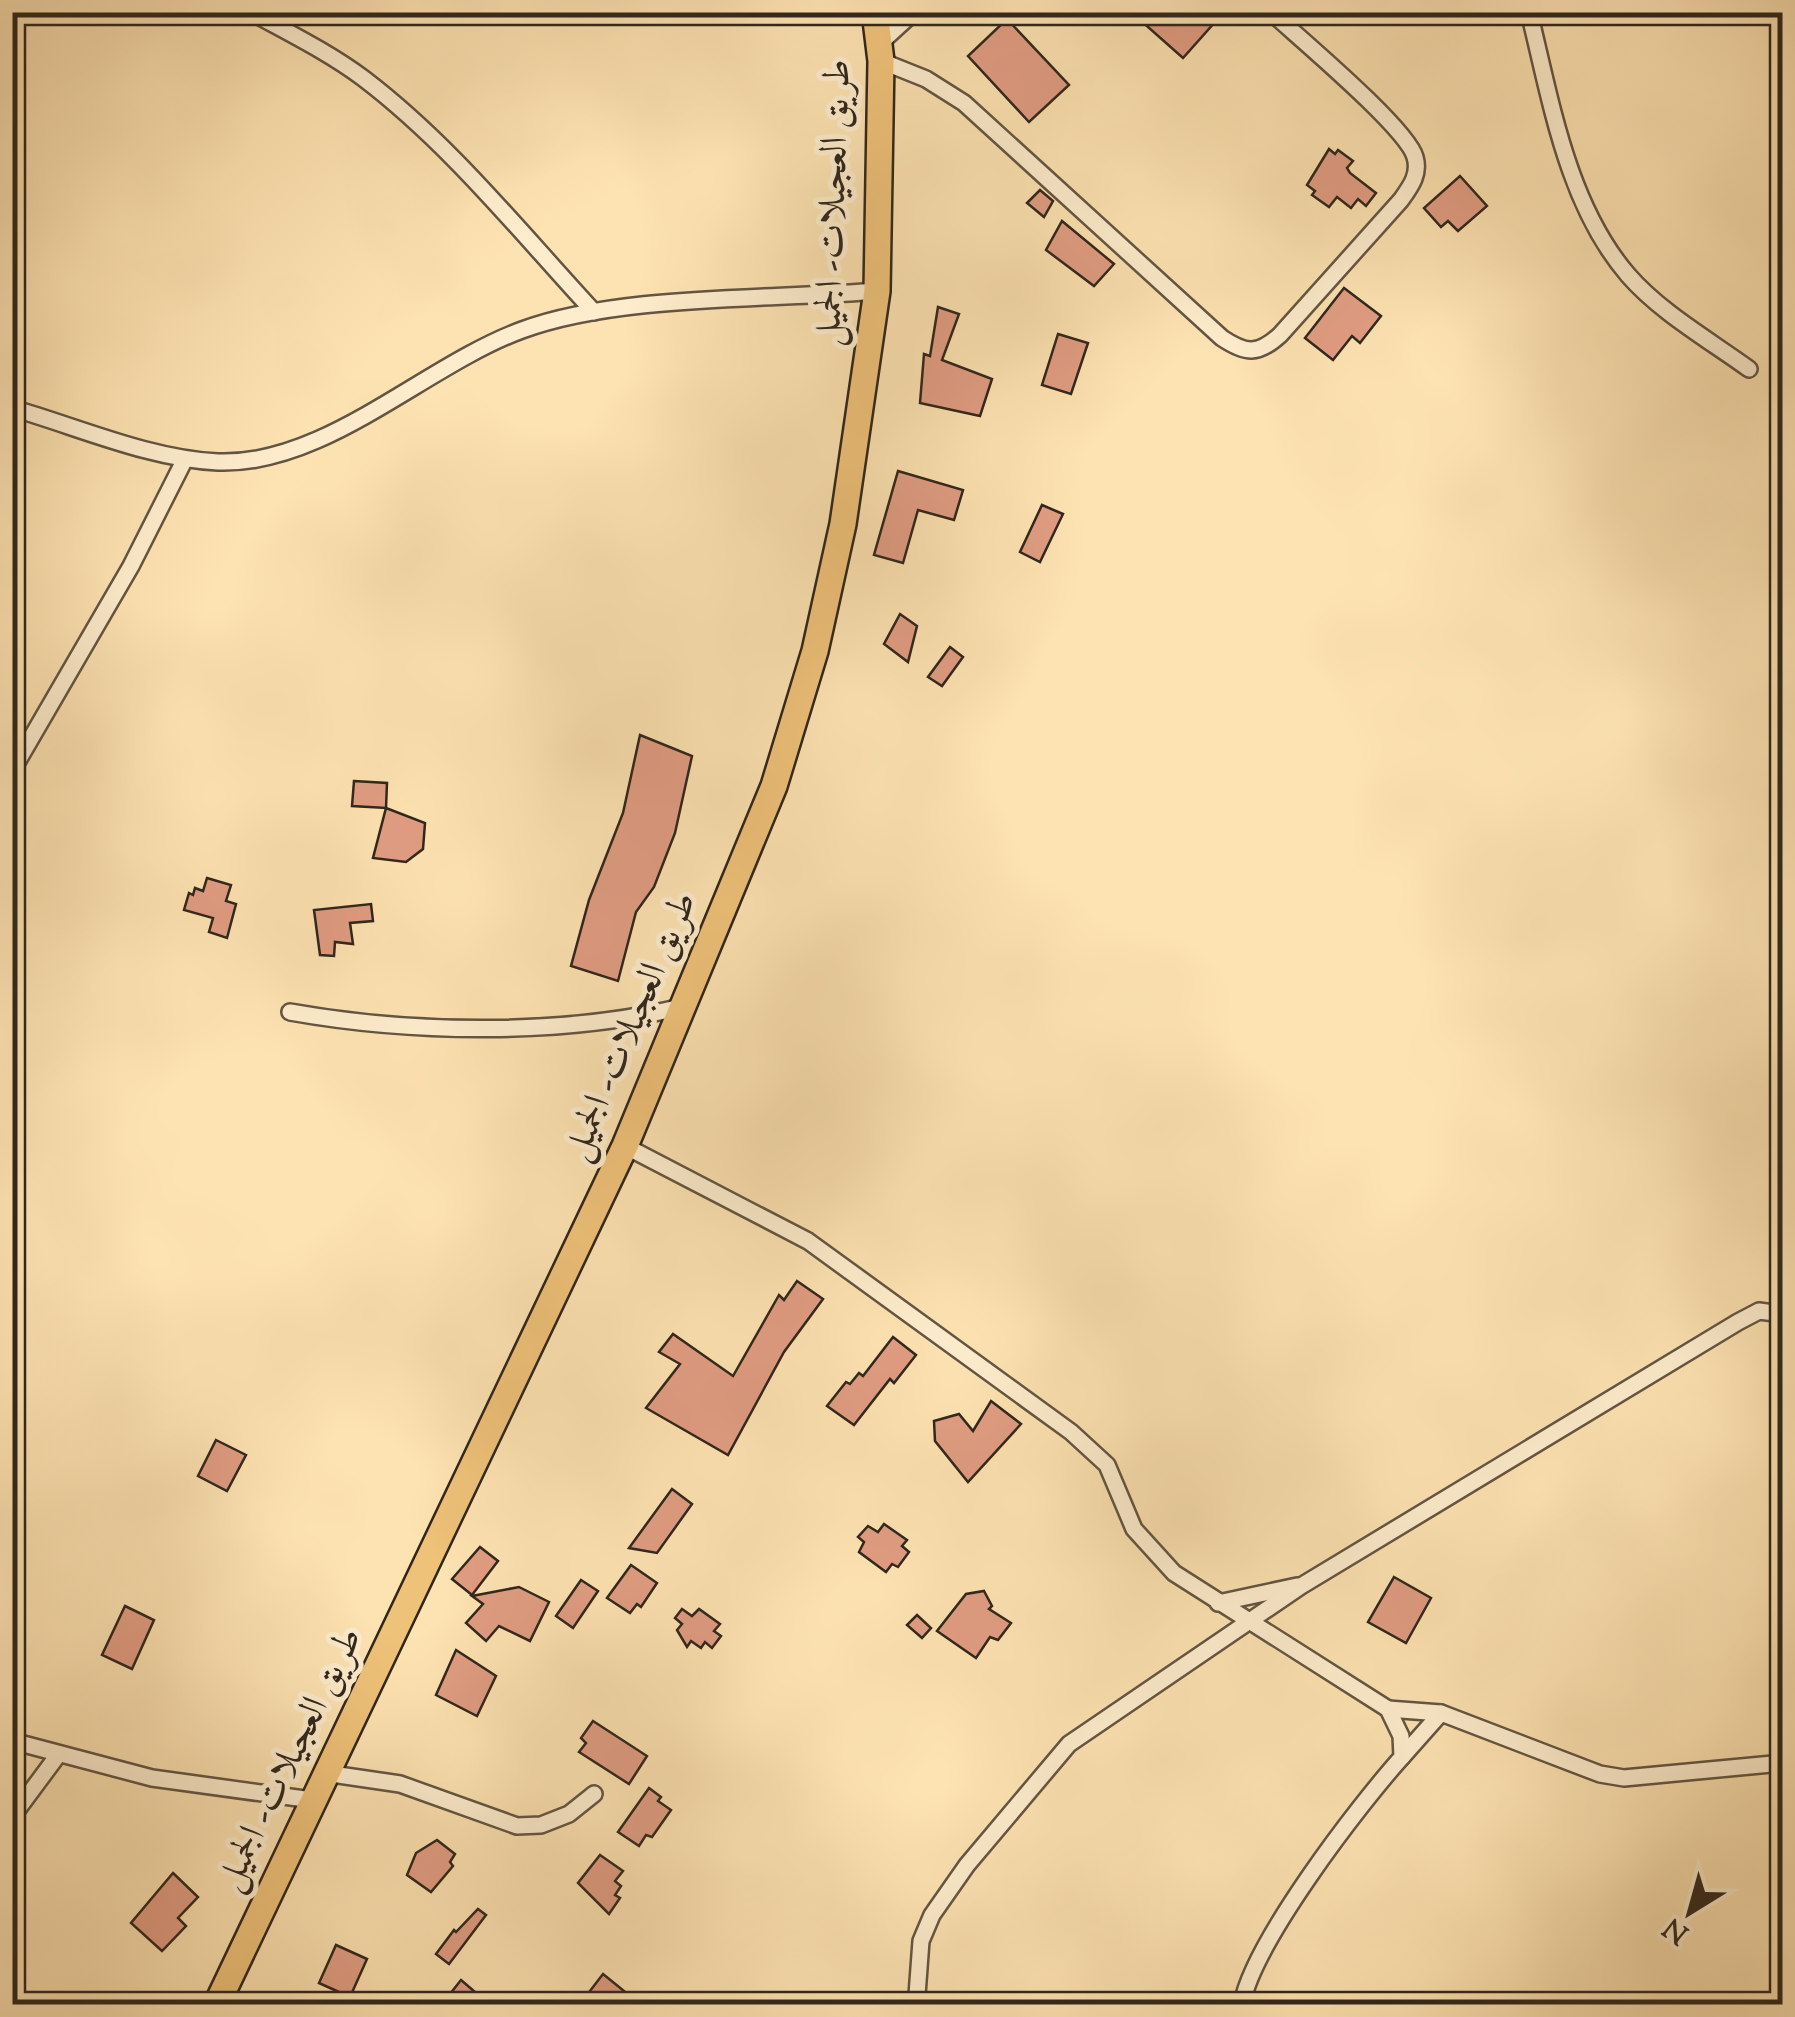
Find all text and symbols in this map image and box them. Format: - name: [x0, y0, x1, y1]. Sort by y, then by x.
- street label: طريق العجيلات- الجميل: [803, 58, 867, 348]
- street label: طريق العجيلات- الجميل: [551, 884, 713, 1170]
- street label: طريق العجيلات- الجميل: [204, 1619, 378, 1901]
- north arrow: [1640, 1862, 1740, 1962]
- text: N: [1656, 1907, 1698, 1952]

